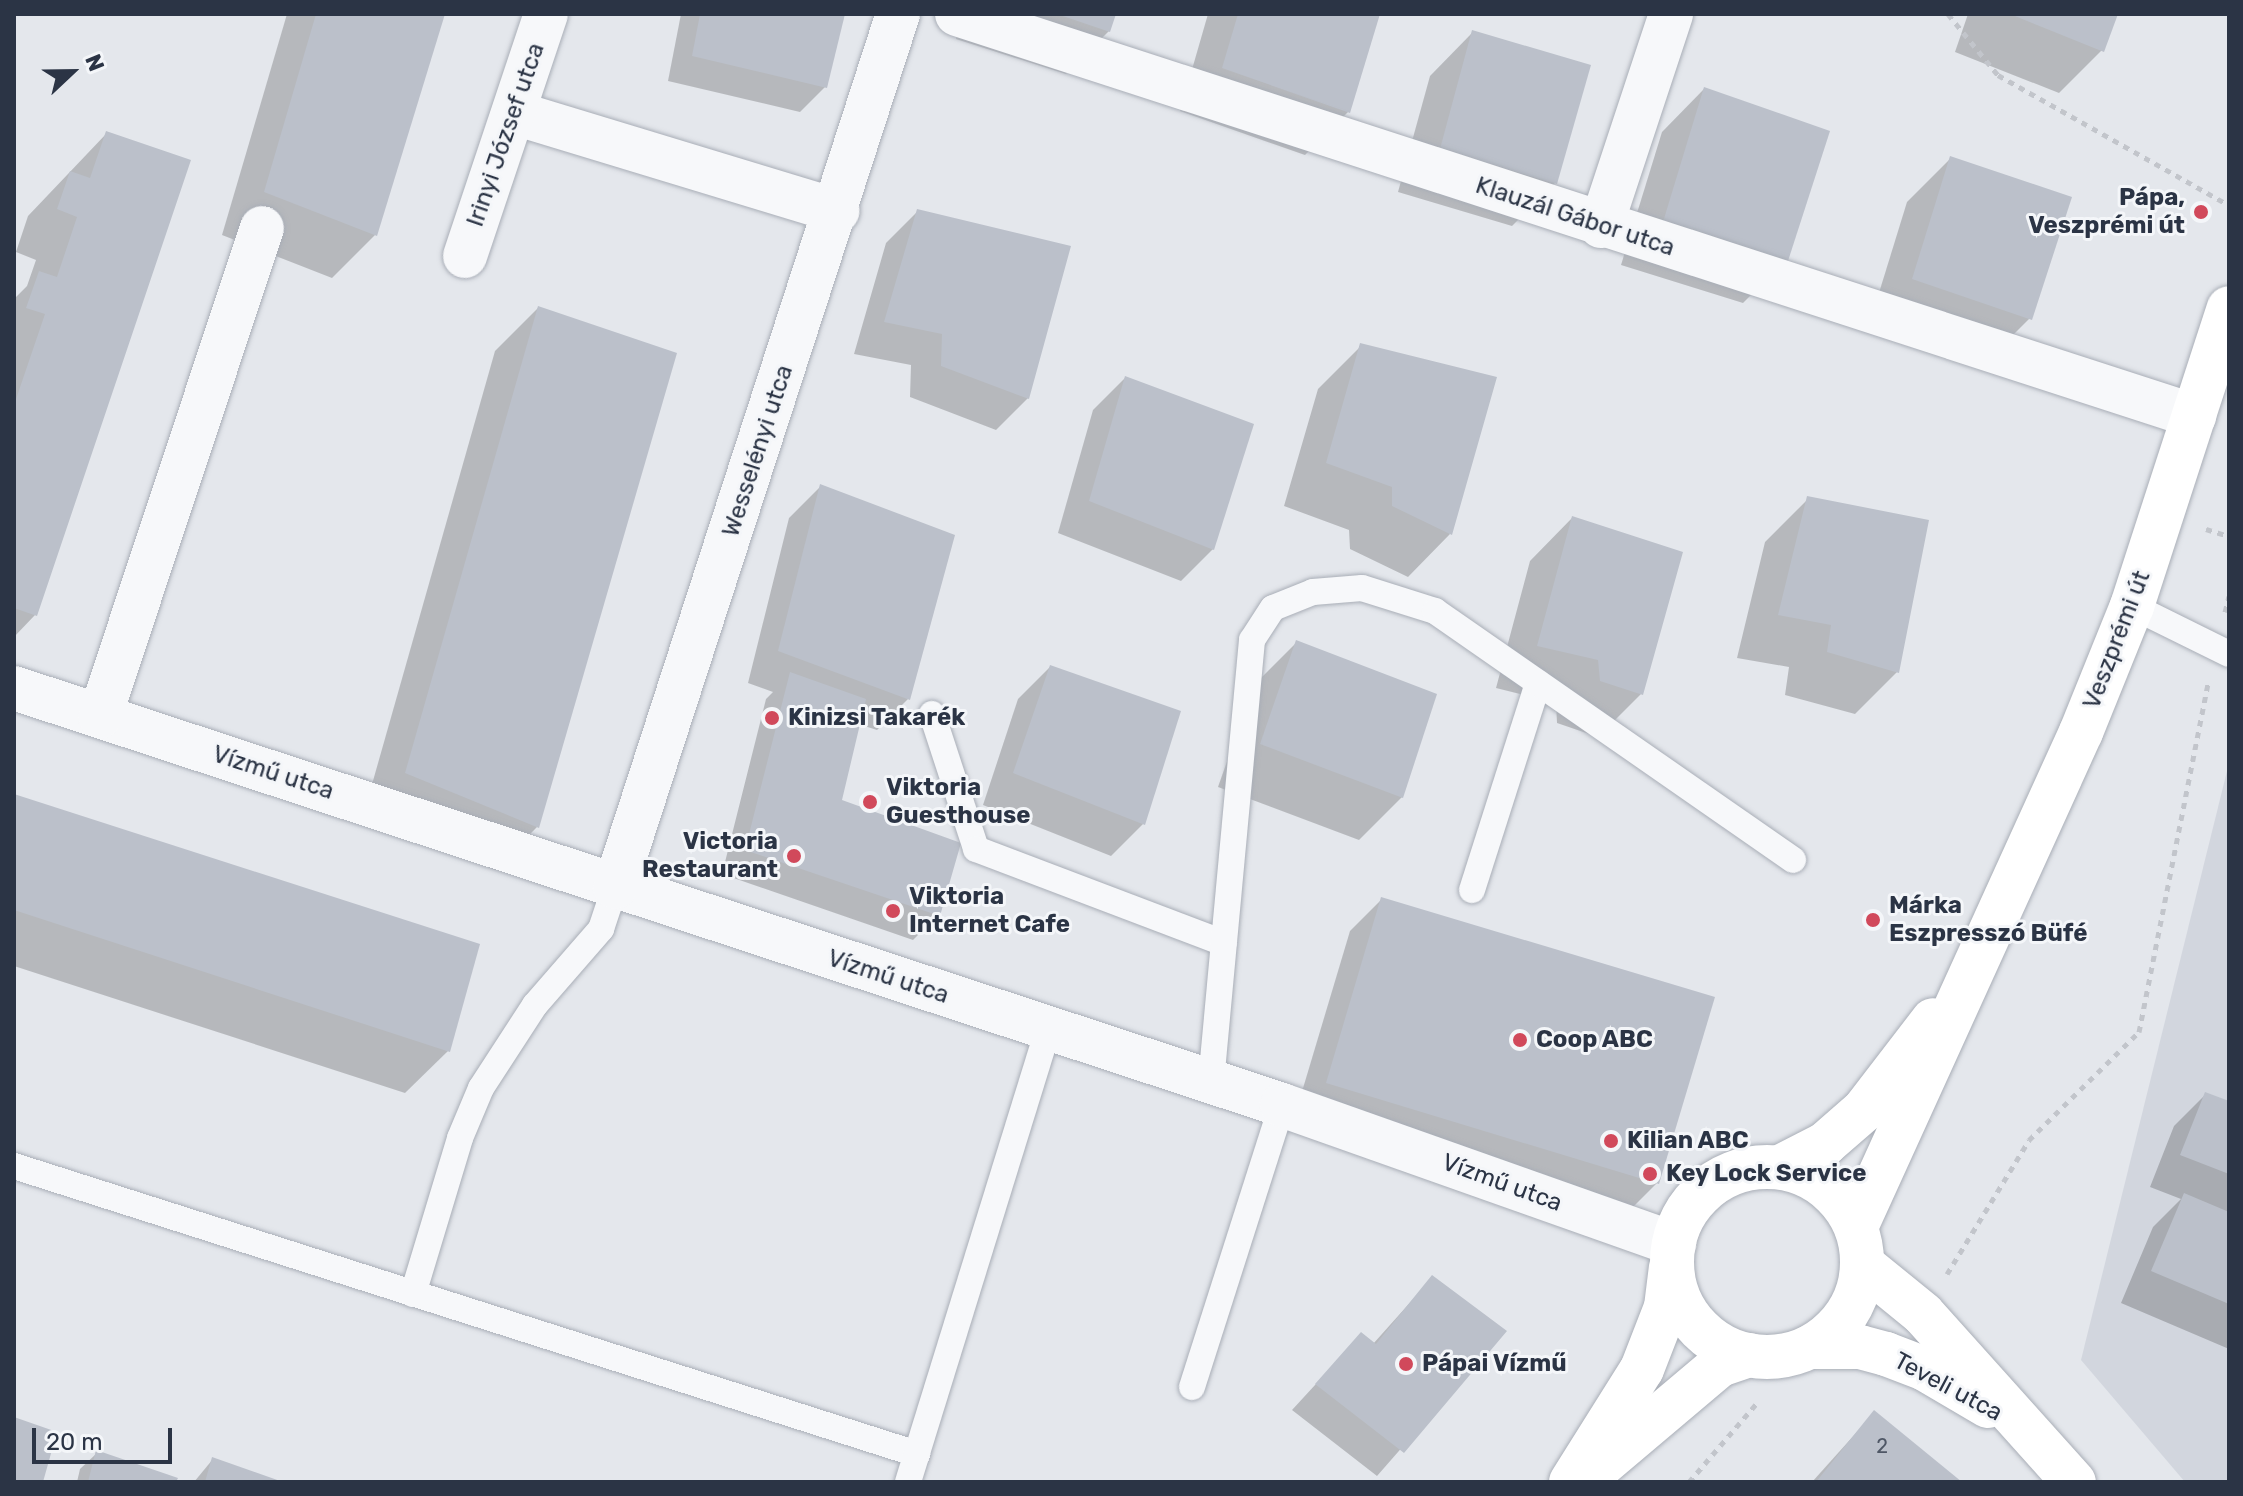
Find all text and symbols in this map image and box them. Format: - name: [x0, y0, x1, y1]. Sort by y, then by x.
- north arrow: [32, 32, 112, 112]
- street label: Irinyi József utca: [461, 39, 551, 231]
- text: N: [79, 50, 110, 75]
- street label: Klauzál Gábor utca: [1472, 171, 1678, 263]
- place label: Pápa, Veszprémi út: [2028, 184, 2185, 240]
- marker: Pápa, Veszprémi út: [2192, 203, 2210, 221]
- street label: Wesselényi utca: [717, 362, 799, 540]
- street label: Veszprémi út: [2077, 567, 2157, 713]
- place label: Kinizsi Takarék: [788, 704, 966, 732]
- marker: Kinizsi Takarék: [763, 709, 781, 727]
- street label: Vízmű utca: [209, 740, 337, 806]
- place label: Viktoria Guesthouse: [886, 774, 1031, 830]
- marker: Viktoria Guesthouse: [861, 793, 879, 811]
- place label: Victoria Restaurant: [642, 828, 778, 884]
- marker: Victoria Restaurant: [785, 847, 803, 865]
- place label: Viktoria Internet Cafe: [909, 883, 1070, 939]
- place label: Márka Eszpresszó Büfé: [1889, 892, 2088, 948]
- marker: Viktoria Internet Cafe: [884, 902, 902, 920]
- marker: Márka Eszpresszó Büfé: [1864, 911, 1882, 929]
- street label: Vízmű utca: [824, 944, 952, 1010]
- place label: Coop ABC: [1536, 1026, 1653, 1054]
- marker: Coop ABC: [1511, 1031, 1529, 1049]
- place label: Kilian ABC: [1627, 1127, 1749, 1155]
- marker: Kilian ABC: [1602, 1132, 1620, 1150]
- street label: Vízmű utca: [1438, 1148, 1566, 1218]
- place label: Key Lock Service: [1666, 1160, 1867, 1188]
- marker: Key Lock Service: [1641, 1165, 1659, 1183]
- street label: Teveli utca: [1889, 1346, 2007, 1428]
- place label: Pápai Vízmű: [1422, 1350, 1567, 1378]
- marker: Pápai Vízmű: [1397, 1355, 1415, 1373]
- scale bar: [36, 1412, 176, 1462]
- text: 20 m: [46, 1428, 103, 1456]
- house number: 2: [1876, 1434, 1888, 1458]

